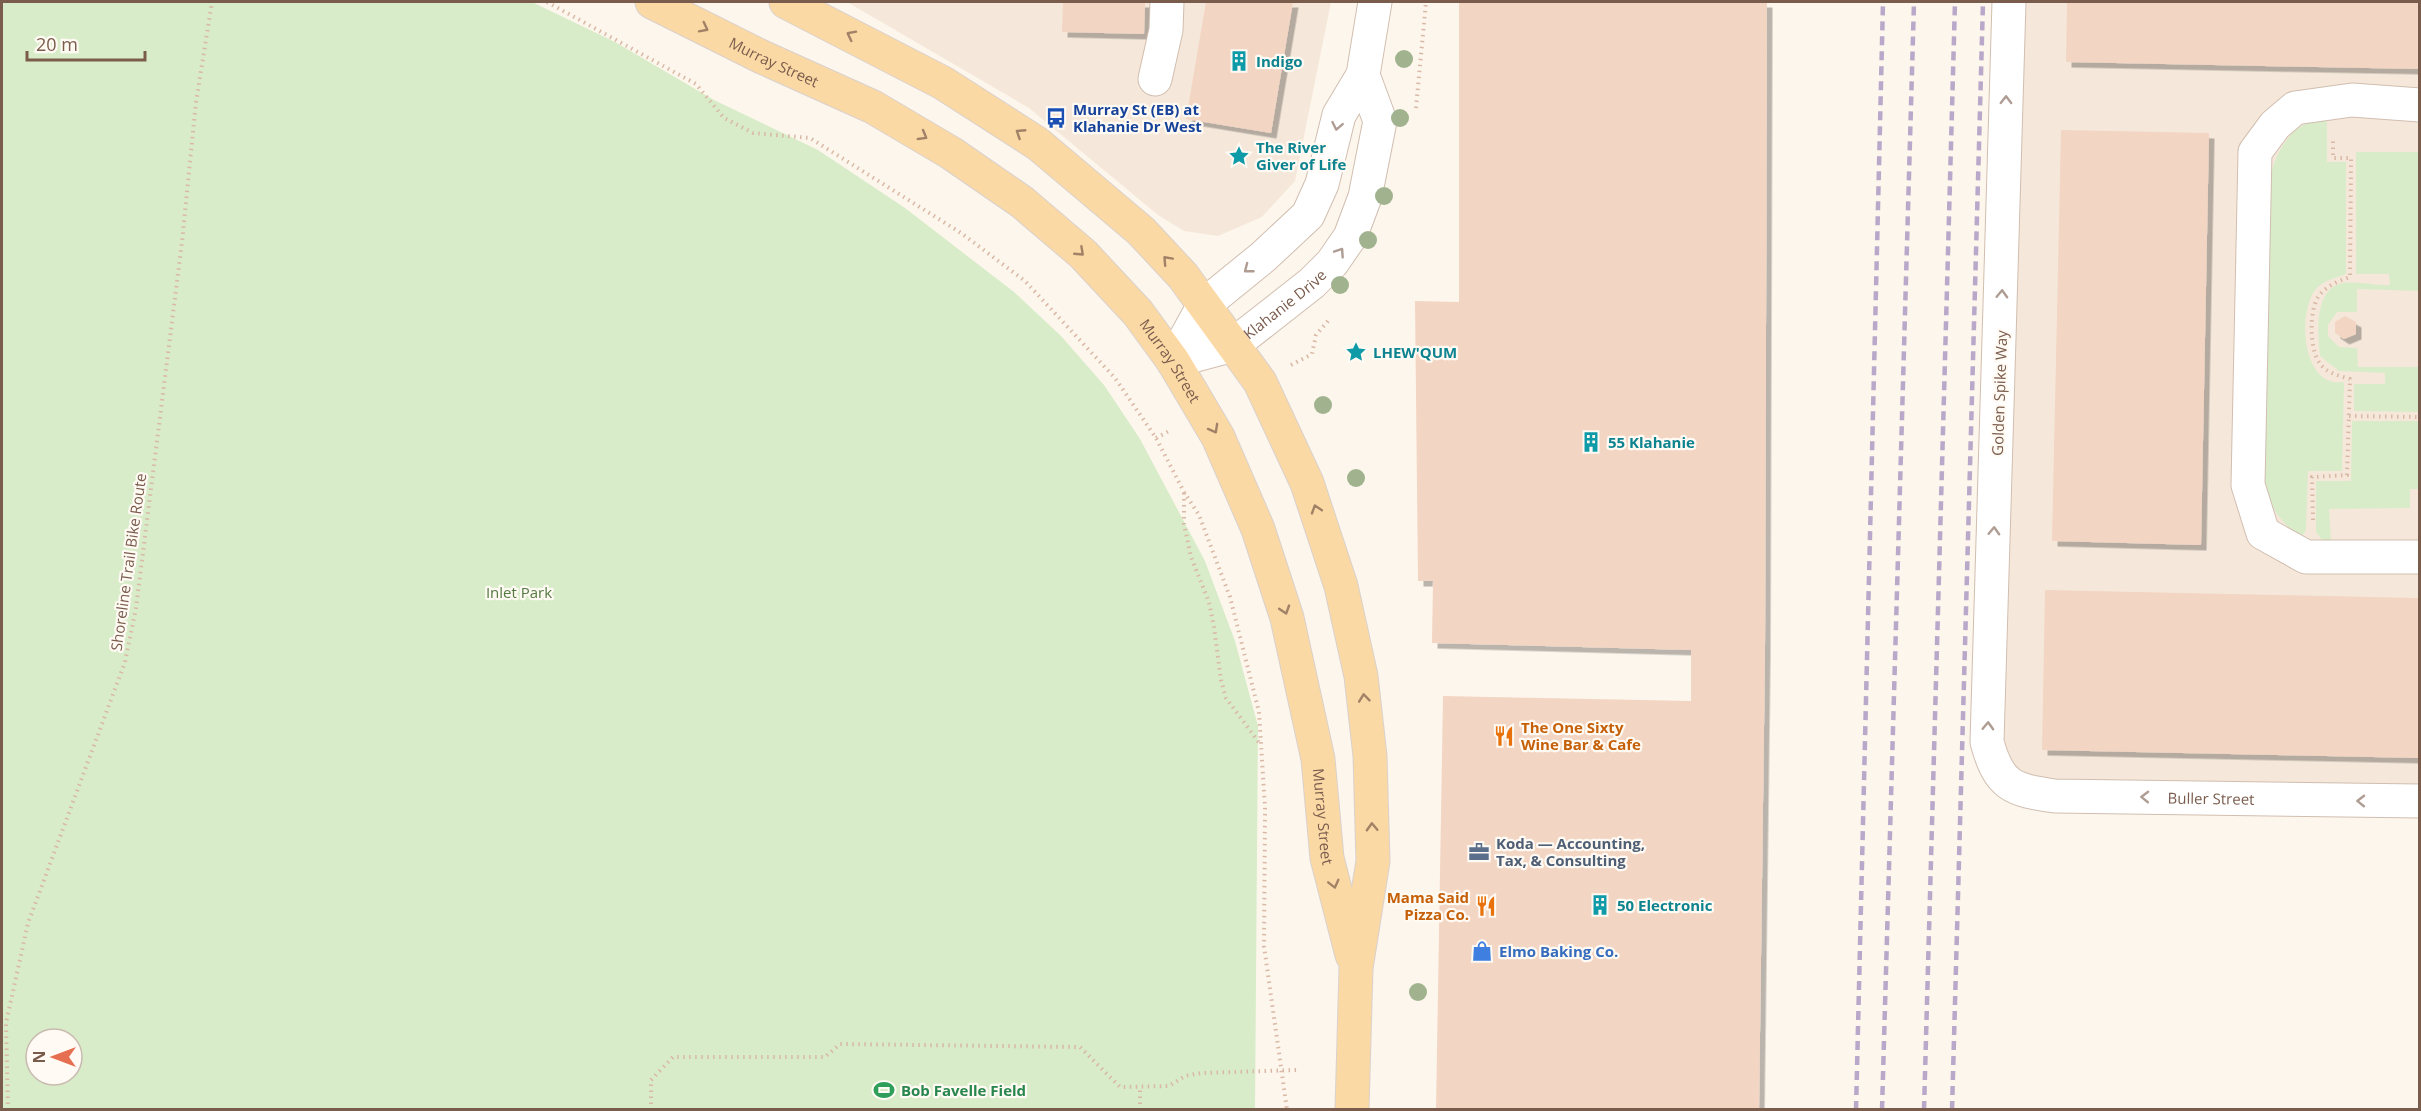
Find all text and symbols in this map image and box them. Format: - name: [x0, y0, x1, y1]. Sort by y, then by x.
- one-way arrow: [698, 21, 708, 32]
- scale bar: [27, 24, 146, 62]
- one-way arrow: [847, 31, 858, 42]
- text: 20 m: [36, 32, 78, 56]
- street label: Murray Street: [726, 32, 822, 91]
- building icon: Indigo: [1227, 49, 1251, 73]
- place label: Indigo: [1256, 51, 1303, 71]
- one-way arrow: [2000, 95, 2013, 104]
- place label: Murray St (EB) at Klahanie Dr West: [1073, 99, 1202, 136]
- bus stop icon: Murray St (EB) at Klahanie Dr West: [1044, 106, 1068, 130]
- one-way arrow: [1331, 121, 1344, 131]
- one-way arrow: [1016, 128, 1026, 140]
- one-way arrow: [917, 129, 927, 140]
- place label: The River Giver of Life: [1256, 137, 1346, 174]
- place icon: The River Giver of Life: [1227, 144, 1251, 168]
- one-way arrow: [1073, 245, 1083, 256]
- one-way arrow: [1332, 247, 1343, 258]
- one-way arrow: [1164, 256, 1175, 267]
- one-way arrow: [1243, 262, 1254, 273]
- street label: Klahanie Drive: [1239, 265, 1330, 343]
- one-way arrow: [1995, 290, 2008, 299]
- street label: Murray Street: [1135, 315, 1205, 406]
- street label: Golden Spike Way: [1987, 329, 2011, 456]
- place icon: LHEW'QUM: [1344, 340, 1368, 364]
- place label: LHEW'QUM: [1373, 342, 1457, 362]
- one-way arrow: [1207, 423, 1218, 433]
- building icon: 55 Klahanie: [1579, 430, 1603, 454]
- place label: 55 Klahanie: [1608, 432, 1695, 452]
- street label: Shoreline Trail Bike Route: [106, 472, 150, 652]
- one-way arrow: [1311, 505, 1323, 515]
- one-way arrow: [1988, 527, 2001, 536]
- park label: Inlet Park: [486, 582, 552, 602]
- one-way arrow: [1278, 604, 1290, 615]
- one-way arrow: [1358, 693, 1371, 703]
- place label: The One Sixty Wine Bar & Cafe: [1521, 717, 1641, 754]
- one-way arrow: [1982, 722, 1994, 731]
- restaurant icon: The One Sixty Wine Bar & Cafe: [1492, 724, 1516, 748]
- street label: Murray Street: [1309, 767, 1338, 867]
- street label: Buller Street: [2167, 788, 2255, 809]
- one-way arrow: [2141, 791, 2150, 804]
- one-way arrow: [2357, 795, 2366, 807]
- one-way arrow: [1365, 823, 1378, 832]
- place label: Koda — Accounting, Tax, & Consulting: [1496, 833, 1645, 870]
- office icon: Koda — Accounting, Tax, & Consulting: [1467, 840, 1491, 864]
- one-way arrow: [1327, 879, 1339, 889]
- place label: Mama Said Pizza Co.: [1387, 887, 1469, 924]
- building icon: 50 Electronic: [1588, 893, 1612, 917]
- restaurant icon: Mama Said Pizza Co.: [1474, 894, 1498, 918]
- place label: 50 Electronic: [1617, 895, 1713, 915]
- shop icon: Elmo Baking Co.: [1470, 939, 1494, 963]
- place label: Elmo Baking Co.: [1499, 941, 1618, 961]
- north arrow: [24, 1027, 84, 1087]
- text: N: [28, 1050, 50, 1064]
- sports icon: Bob Favelle Field: [872, 1078, 896, 1102]
- place label: Bob Favelle Field: [901, 1080, 1026, 1100]

